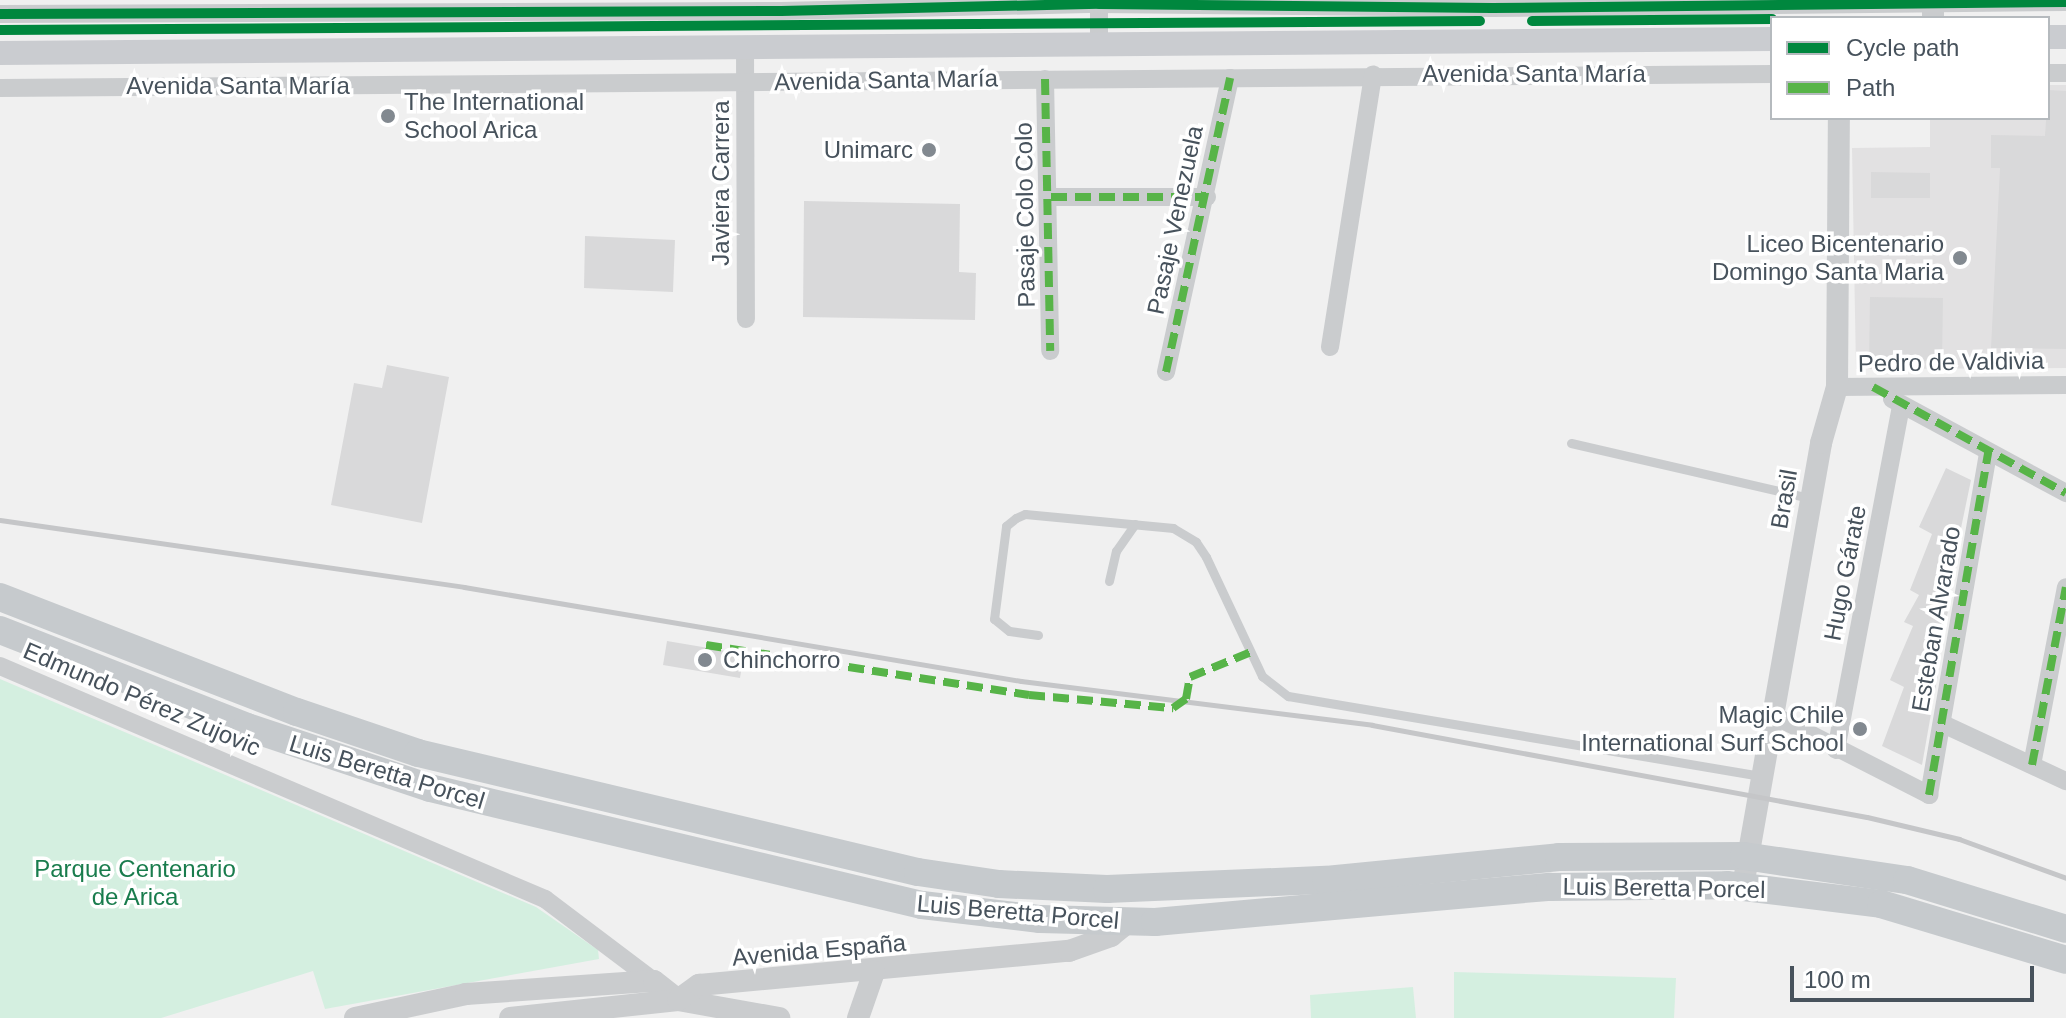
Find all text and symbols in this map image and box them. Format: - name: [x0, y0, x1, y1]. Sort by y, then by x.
- legend: [1770, 16, 2050, 120]
- text: Cycle path: [1846, 34, 1959, 61]
- street label: Avenida Santa María: [1422, 60, 1646, 88]
- street label: Avenida Santa María: [774, 64, 998, 96]
- street label: Avenida Santa María: [126, 72, 350, 100]
- text: Path: [1846, 74, 1895, 101]
- place label: The International School Arica: [404, 88, 584, 144]
- street label: Javiera Carrera: [707, 100, 735, 266]
- marker: The International School Arica: [379, 107, 397, 125]
- street label: Pasaje Colo Colo: [1009, 122, 1041, 308]
- street label: Pasaje Venezuela: [1141, 123, 1209, 317]
- place label: Unimarc: [824, 136, 913, 164]
- marker: Unimarc: [920, 141, 938, 159]
- place label: Liceo Bicentenario Domingo Santa Maria: [1712, 230, 1944, 286]
- marker: Liceo Bicentenario Domingo Santa Maria: [1951, 249, 1969, 267]
- street label: Pedro de Valdivia: [1858, 346, 2044, 378]
- street label: Brasil: [1765, 467, 1803, 531]
- street label: Hugo Gárate: [1818, 503, 1872, 643]
- street label: Esteban Alvarado: [1905, 523, 1967, 715]
- street label: Edmundo Pérez Zujovic: [19, 636, 265, 762]
- place label: Chinchorro: [723, 646, 840, 674]
- marker: Chinchorro: [694, 649, 716, 671]
- place label: Magic Chile International Surf School: [1581, 701, 1844, 757]
- marker: Magic Chile International Surf School: [1851, 720, 1869, 738]
- street label: Luis Beretta Porcel: [286, 729, 488, 815]
- park label: Parque Centenario de Arica: [34, 855, 236, 911]
- street label: Luis Beretta Porcel: [1562, 872, 1766, 904]
- street label: Luis Beretta Porcel: [916, 889, 1120, 935]
- street label: Avenida España: [731, 928, 907, 972]
- scale bar: [1794, 950, 2038, 1000]
- text: 100 m: [1804, 966, 1871, 993]

